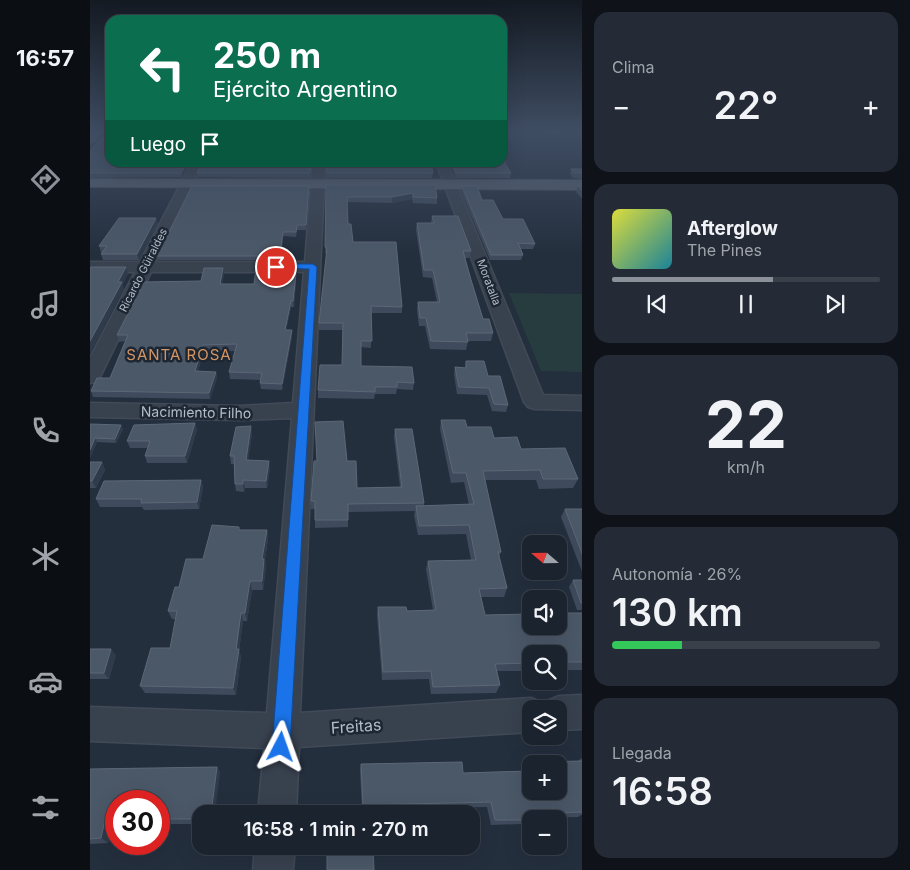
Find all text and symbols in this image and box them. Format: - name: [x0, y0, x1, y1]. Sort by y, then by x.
- text: 250 m: [213, 34, 321, 76]
- icon: left: [130, 35, 195, 100]
- text: 16:57: [16, 45, 74, 71]
- text: Clima: [612, 57, 654, 77]
- text: Ejército Argentino: [213, 76, 398, 102]
- text: 22°: [714, 82, 778, 128]
- text: −: [612, 89, 631, 123]
- text: +: [861, 89, 880, 123]
- icon: arrive: [196, 130, 224, 158]
- text: Luego: [130, 133, 186, 156]
- icon: directions: [28, 162, 63, 197]
- text: Afterglow: [687, 217, 778, 240]
- street label: Ricardo Güiraldes: [116, 226, 170, 314]
- text: The Pines: [687, 240, 762, 260]
- pin: [255, 246, 297, 288]
- icon: arrive: [262, 253, 290, 281]
- street label: Moratalla: [474, 257, 504, 307]
- icon: music: [28, 287, 63, 322]
- icon: previous: [643, 290, 671, 318]
- icon: pause: [732, 290, 760, 318]
- icon: next: [821, 290, 849, 318]
- district label: SANTA ROSA: [126, 345, 232, 364]
- text: 22: [705, 385, 787, 464]
- street label: Nacimiento Filho: [141, 403, 251, 421]
- icon: phone: [28, 413, 63, 448]
- text: km/h: [727, 457, 765, 477]
- north arrow: [522, 535, 568, 580]
- map controls: [522, 535, 567, 855]
- icon: climate: [28, 539, 63, 574]
- text: Autonomía · 26%: [612, 564, 742, 584]
- text: 130 km: [612, 589, 743, 635]
- button: sound: [522, 590, 567, 635]
- button: search: [522, 645, 567, 690]
- icon: car: [28, 664, 63, 699]
- button: layers: [522, 700, 567, 745]
- street label: Freitas: [330, 714, 382, 738]
- position arrow: [254, 720, 306, 772]
- text: Llegada: [612, 743, 672, 763]
- button: +: [522, 755, 567, 800]
- text: 16:58: [612, 768, 713, 814]
- icon: filters: [28, 790, 63, 825]
- speed limit sign: 30: [105, 790, 170, 855]
- button: −: [522, 810, 567, 855]
- text: 16:58 · 1 min · 270 m: [243, 818, 429, 841]

